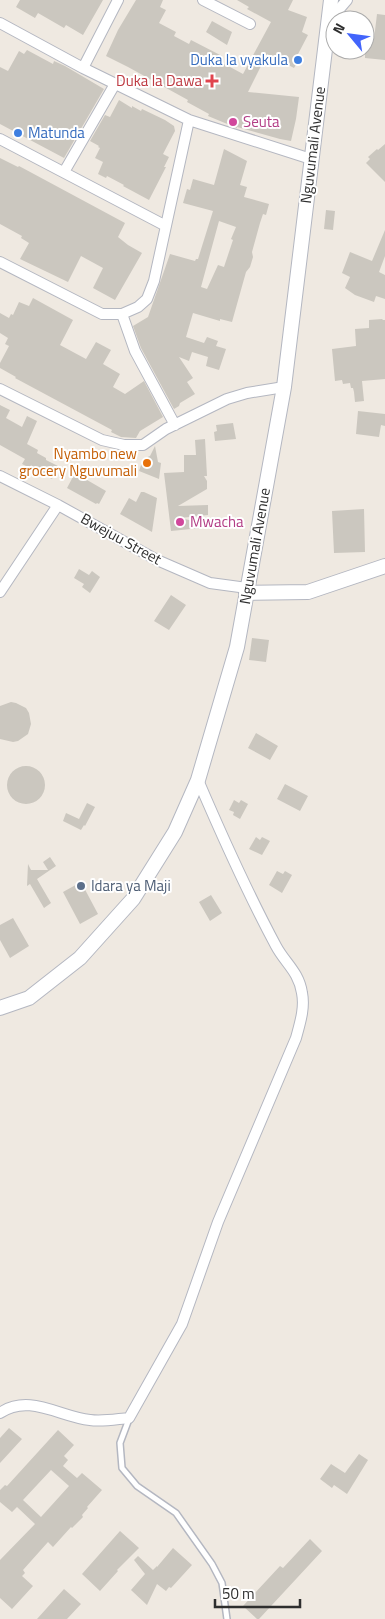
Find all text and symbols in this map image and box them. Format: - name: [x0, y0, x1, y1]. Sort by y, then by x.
- north arrow: [325, 10, 375, 60]
- text: N: [327, 19, 350, 38]
- place label: Duka la vyakula: [190, 48, 288, 71]
- marker: Duka la vyakula: [292, 54, 304, 66]
- place label: Duka la Dawa: [116, 69, 202, 92]
- marker: Duka la Dawa: [206, 75, 218, 87]
- street label: Nguvumali Avenue: [294, 85, 331, 205]
- place label: Seuta: [243, 110, 280, 133]
- marker: Seuta: [227, 116, 239, 128]
- place label: Matunda: [28, 121, 85, 144]
- marker: Matunda: [12, 127, 24, 139]
- place label: Nyambo new grocery Nguvumali: [19, 442, 137, 482]
- marker: Nyambo new grocery Nguvumali: [141, 457, 153, 469]
- street label: Nguvumali Avenue: [233, 486, 276, 606]
- street label: Bwejuu Street: [77, 507, 167, 571]
- place label: Mwacha: [190, 510, 244, 533]
- marker: Mwacha: [174, 516, 186, 528]
- place label: Idara ya Maji: [91, 874, 171, 897]
- marker: Idara ya Maji: [75, 880, 87, 892]
- scale bar: [215, 1576, 300, 1608]
- text: 50 m: [222, 1582, 255, 1605]

